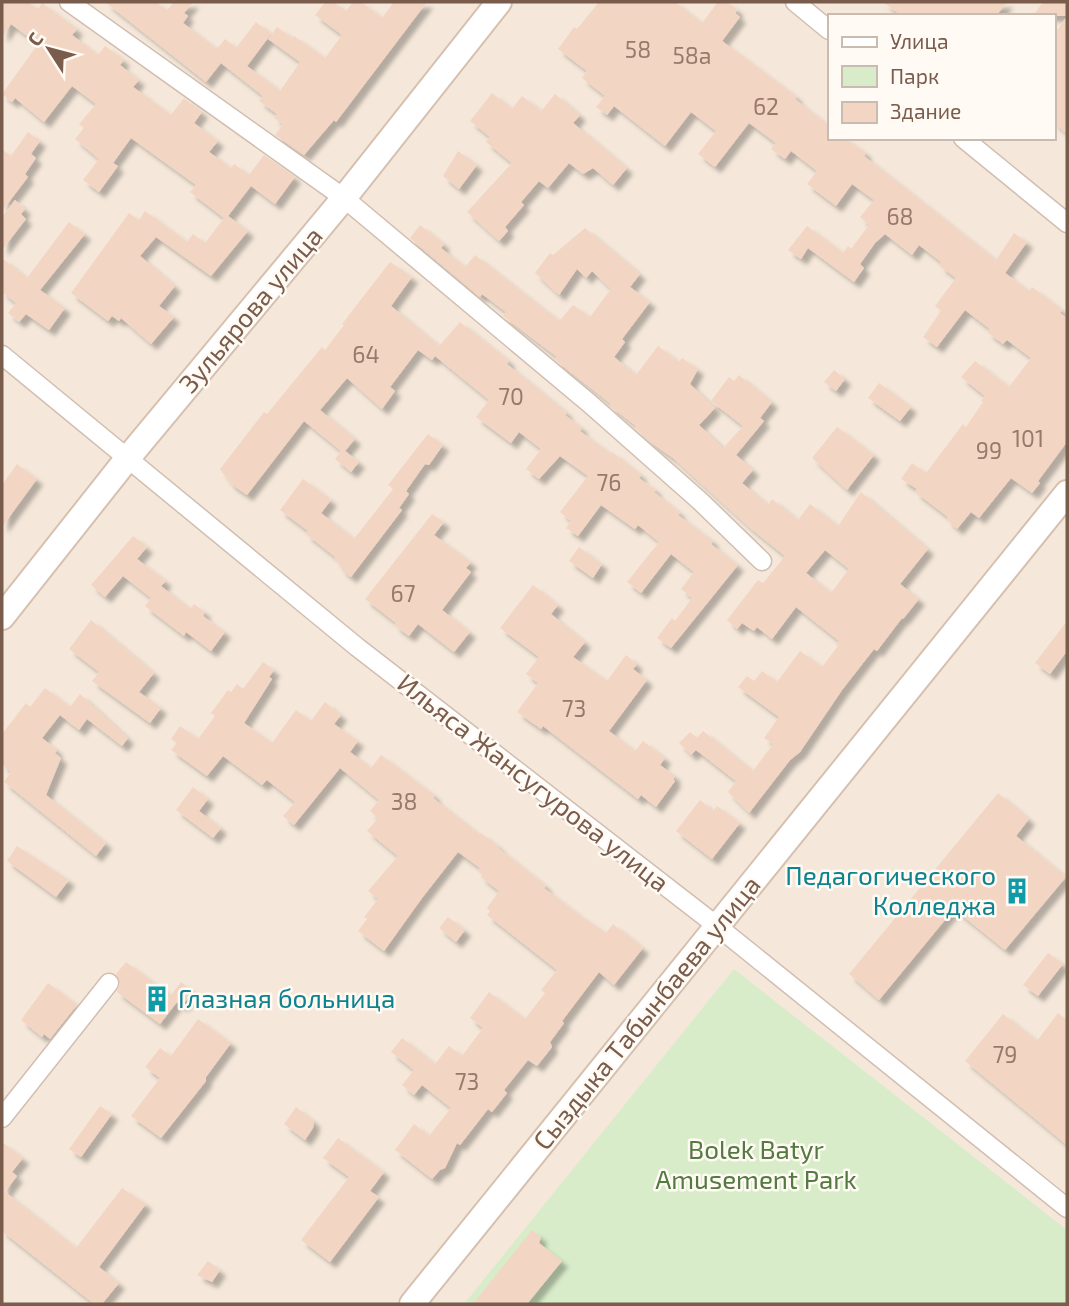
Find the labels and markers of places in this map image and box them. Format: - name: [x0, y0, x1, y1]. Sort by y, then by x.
- place label: Педагогического Колледжа: [785, 859, 996, 920]
- building icon: Педагогического Колледжа: [1002, 876, 1032, 906]
- place label: Глазная больница: [178, 982, 395, 1013]
- building icon: Глазная больница: [142, 984, 172, 1014]

